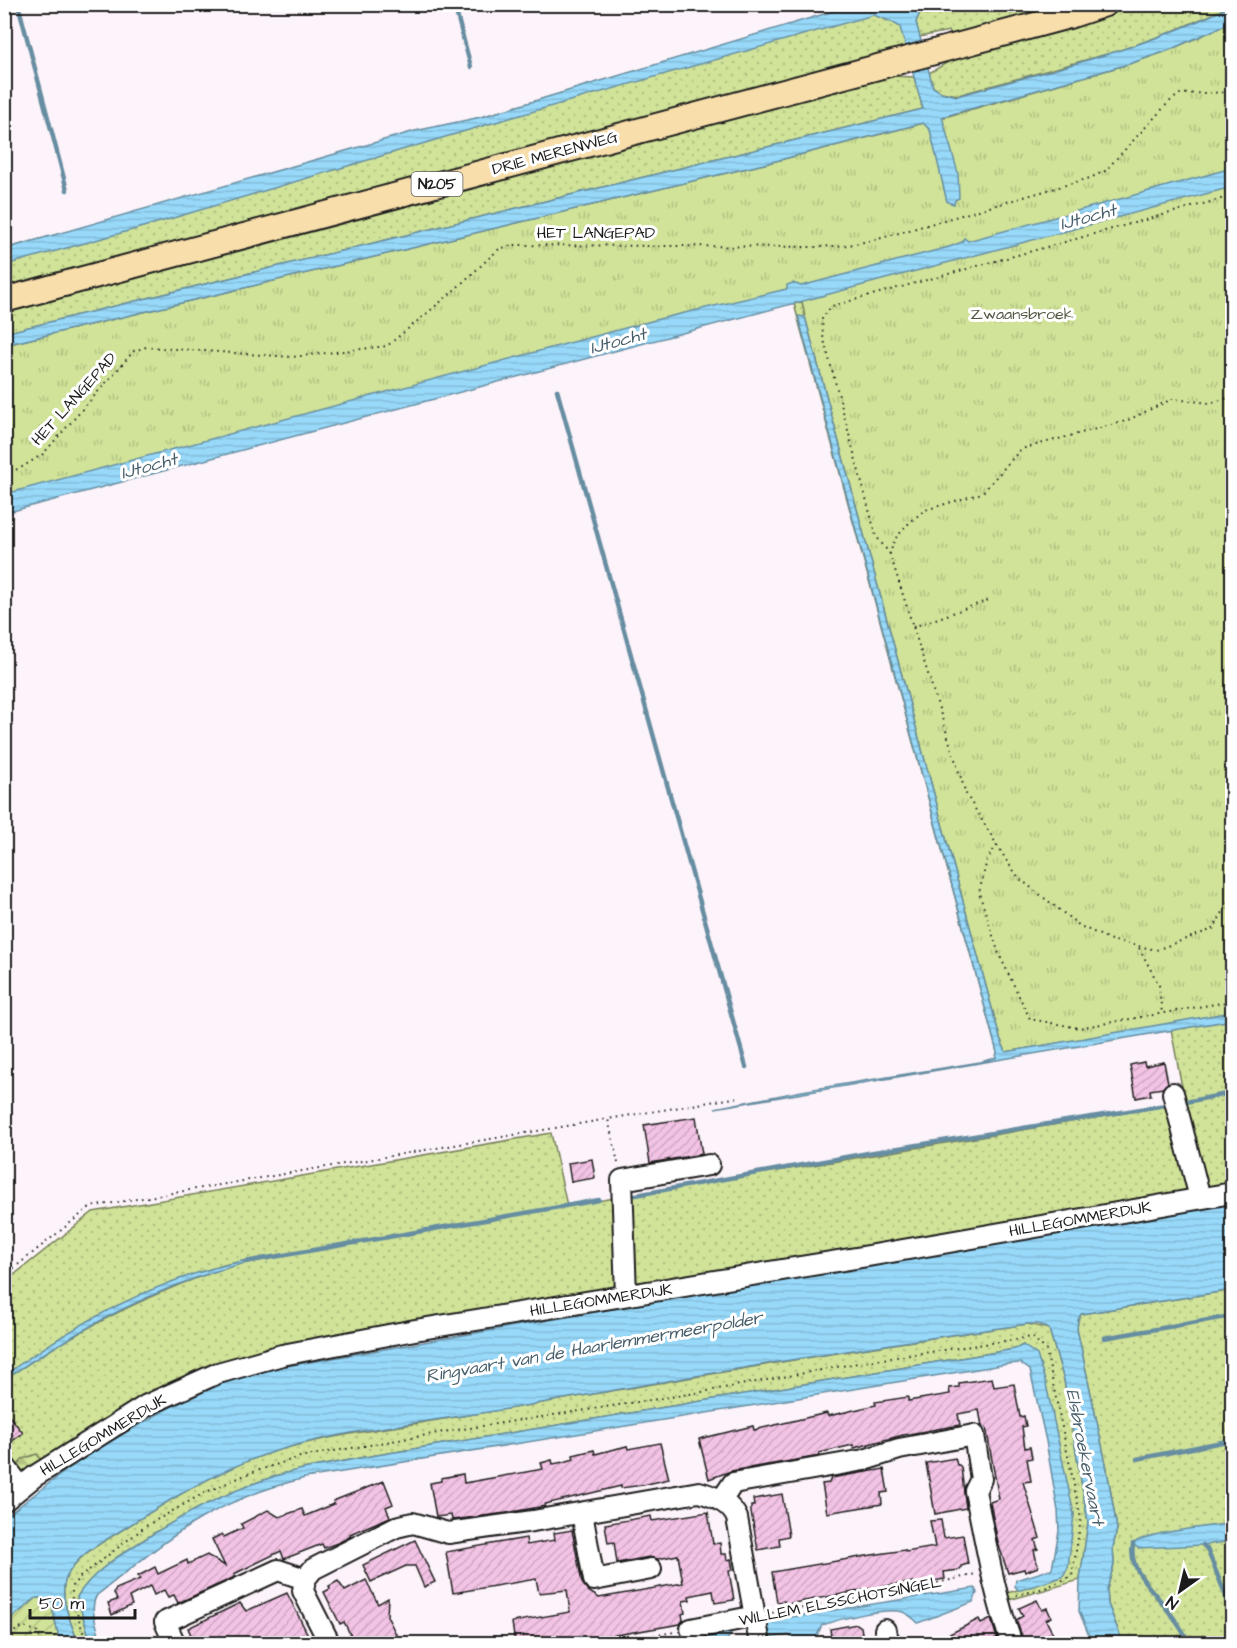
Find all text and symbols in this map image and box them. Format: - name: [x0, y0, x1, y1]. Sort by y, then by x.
- street label: DRIE MERENWEG: [490, 126, 620, 180]
- road number: N205: [412, 172, 462, 196]
- water label: IJtocht: [1057, 197, 1121, 236]
- street label: HET LANGEPAD: [537, 222, 655, 244]
- park label: Zwaansbroek: [970, 303, 1074, 325]
- water label: IJtocht: [587, 321, 651, 360]
- street label: HET LANGEPAD: [26, 348, 122, 450]
- water label: IJtocht: [118, 446, 182, 485]
- street label: HILLEGOMMERDIJK: [1007, 1196, 1153, 1242]
- street label: HILLEGOMMERDIJK: [528, 1278, 674, 1322]
- water label: Ringvaart van de Haarlemmermeerpolder: [424, 1305, 767, 1390]
- water label: Elsbroekervaart: [1060, 1387, 1111, 1529]
- street label: HILLEGOMMERDIJK: [36, 1388, 171, 1481]
- north arrow: [1150, 1561, 1210, 1621]
- street label: WILLEM ELSSCHOTSINGEL: [737, 1571, 943, 1631]
- scale bar: [30, 1582, 135, 1620]
- text: 50 m: [39, 1591, 84, 1616]
- text: N: [1162, 1591, 1182, 1615]

